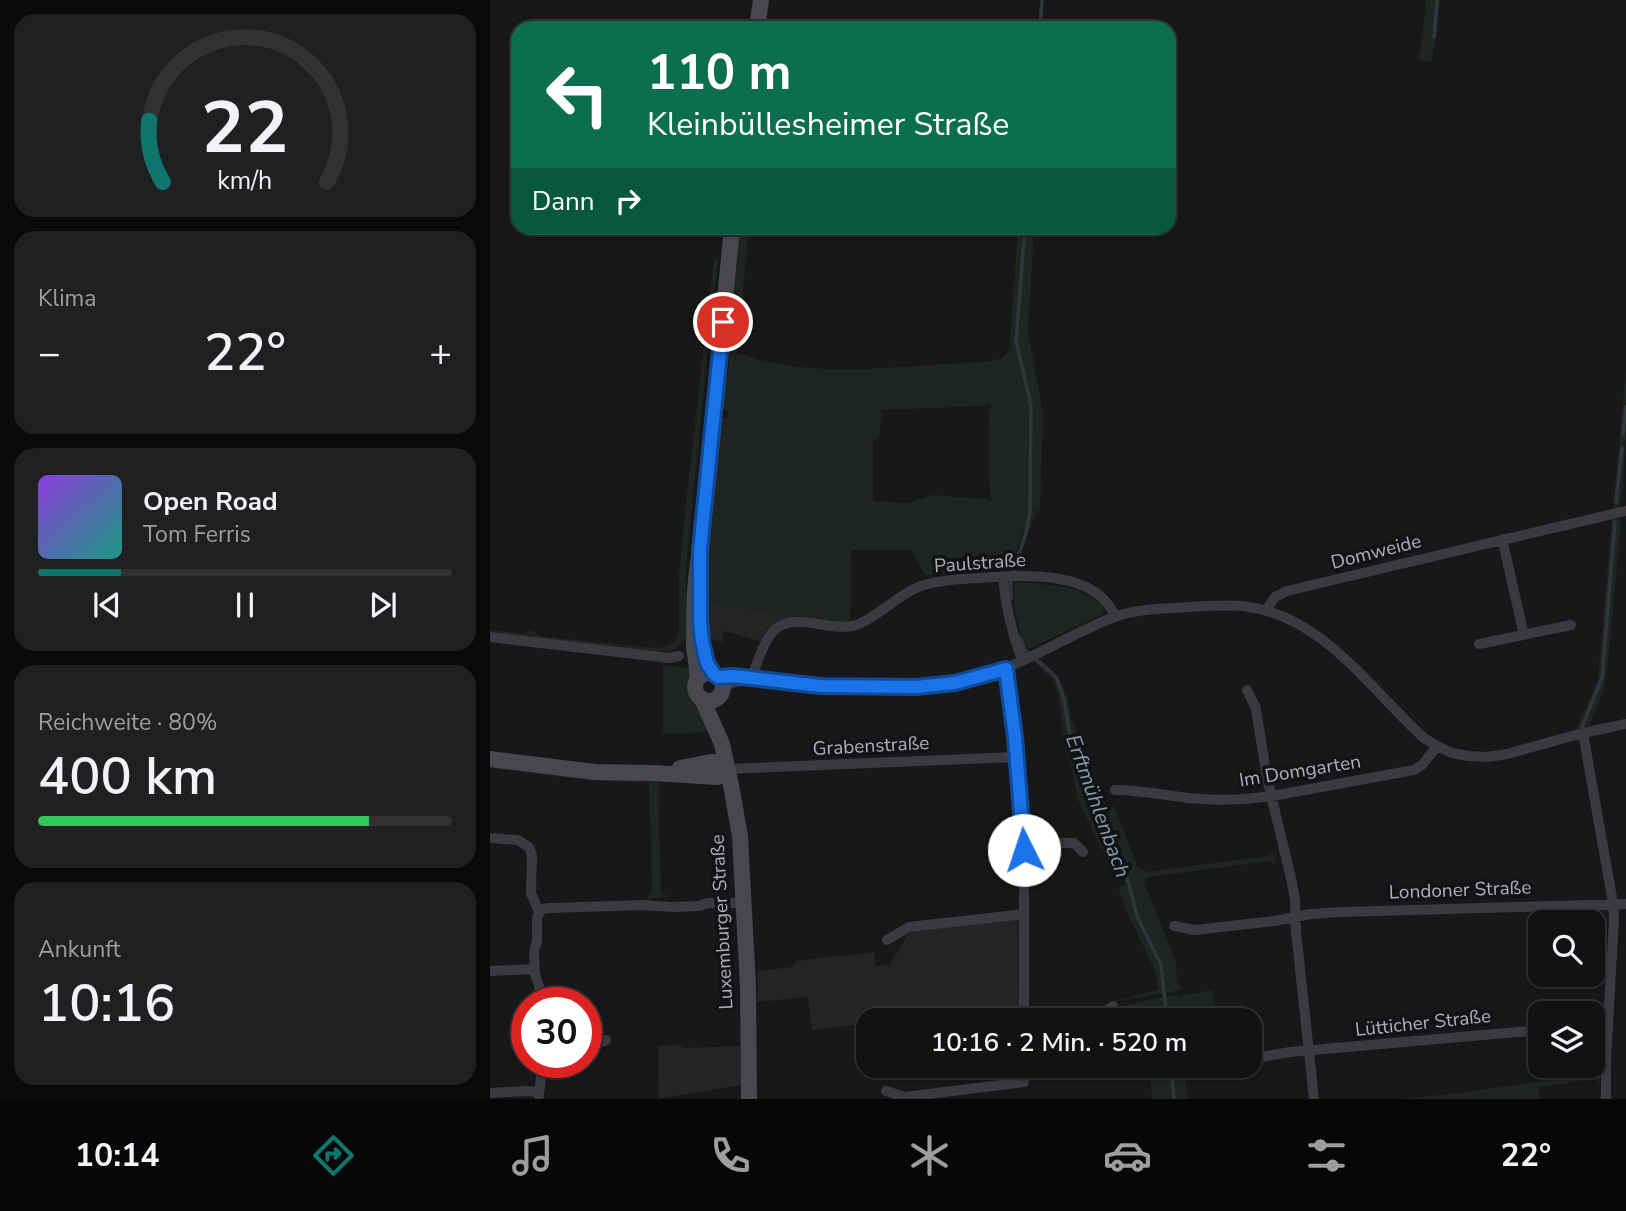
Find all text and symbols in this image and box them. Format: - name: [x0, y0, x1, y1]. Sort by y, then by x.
- text: 110 m: [647, 39, 791, 106]
- icon: left: [532, 49, 623, 140]
- text: 22: [201, 78, 289, 178]
- text: Kleinbüllesheimer Straße: [647, 103, 1009, 146]
- text: km/h: [217, 163, 273, 197]
- icon: right: [609, 182, 647, 220]
- text: Dann: [532, 184, 595, 219]
- text: Klima: [38, 283, 96, 314]
- pin: [693, 292, 753, 352]
- icon: arrive: [704, 303, 742, 341]
- text: 22°: [204, 317, 286, 388]
- text: −: [38, 328, 61, 379]
- text: +: [429, 328, 452, 379]
- text: Open Road: [143, 484, 278, 519]
- text: Tom Ferris: [143, 519, 251, 550]
- street label: Domweide: [1328, 528, 1424, 576]
- street label: Paulstraße: [933, 547, 1027, 579]
- icon: previous: [88, 586, 126, 624]
- icon: pause: [226, 586, 264, 624]
- icon: next: [364, 586, 402, 624]
- text: Reichweite · 80%: [38, 707, 217, 738]
- street label: Grabenstraße: [812, 730, 930, 762]
- water label: Erftmühlenbach: [1059, 731, 1137, 881]
- text: 400 km: [38, 741, 217, 812]
- street label: Im Domgarten: [1237, 749, 1363, 793]
- position arrow: [987, 813, 1061, 887]
- street label: Luxemburger Straße: [704, 834, 740, 1010]
- street label: Londoner Straße: [1388, 875, 1532, 905]
- map controls: [1528, 910, 1605, 1078]
- button: search: [1528, 910, 1605, 987]
- text: Ankunft: [38, 934, 120, 965]
- text: 10:16: [38, 968, 175, 1039]
- speed limit sign: 30: [511, 987, 602, 1078]
- button: layers: [1528, 1001, 1605, 1078]
- street label: Lütticher Straße: [1354, 1003, 1492, 1043]
- text: 10:16 · 2 Min. · 520 m: [931, 1025, 1187, 1060]
- icon: directions: [309, 1131, 358, 1180]
- icon: music: [508, 1131, 557, 1180]
- icon: phone: [706, 1131, 755, 1180]
- icon: climate: [905, 1131, 954, 1180]
- icon: car: [1103, 1131, 1152, 1180]
- icon: filters: [1302, 1131, 1351, 1180]
- text: 10:14: [75, 1134, 160, 1177]
- text: 22°: [1501, 1134, 1551, 1177]

